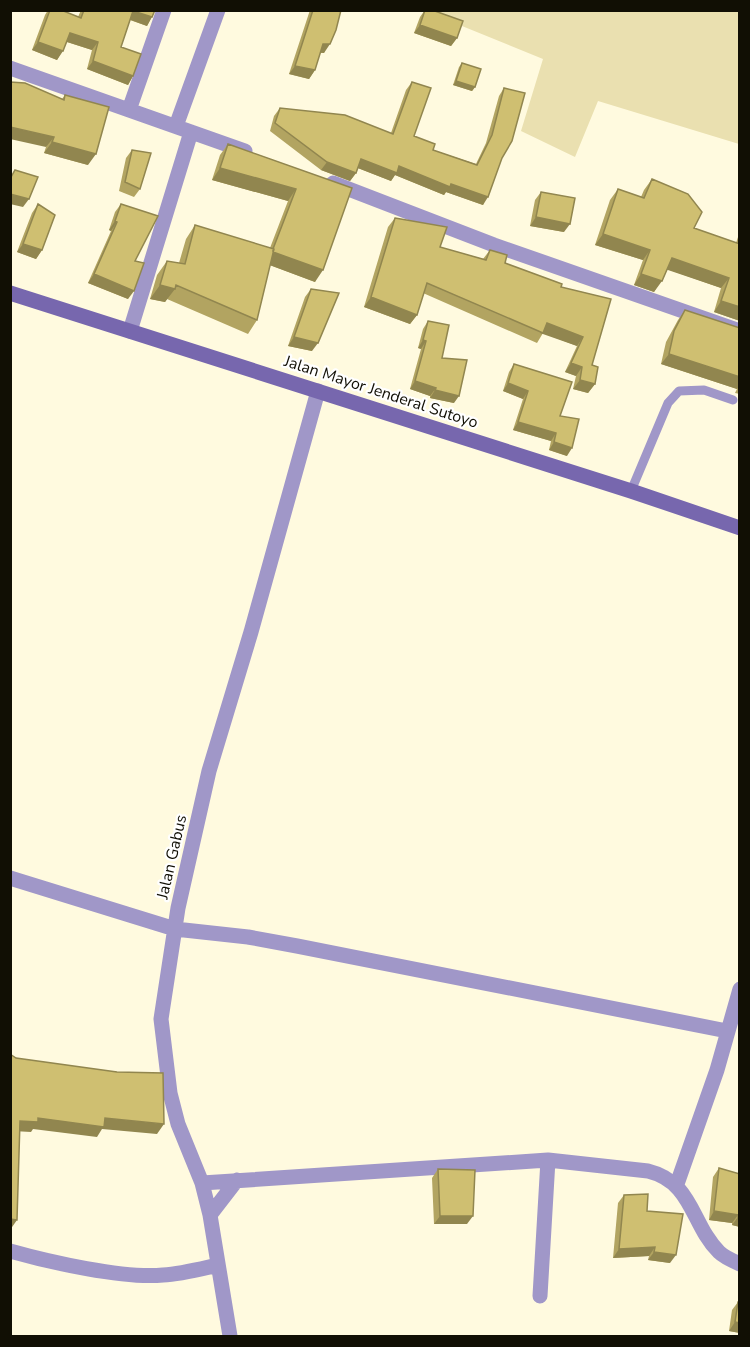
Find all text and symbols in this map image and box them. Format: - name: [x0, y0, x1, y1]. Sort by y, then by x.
- street label: Jalan Mayor Jenderal Sutoyo: [280, 350, 481, 434]
- street label: Jalan Gabus: [151, 813, 192, 902]

